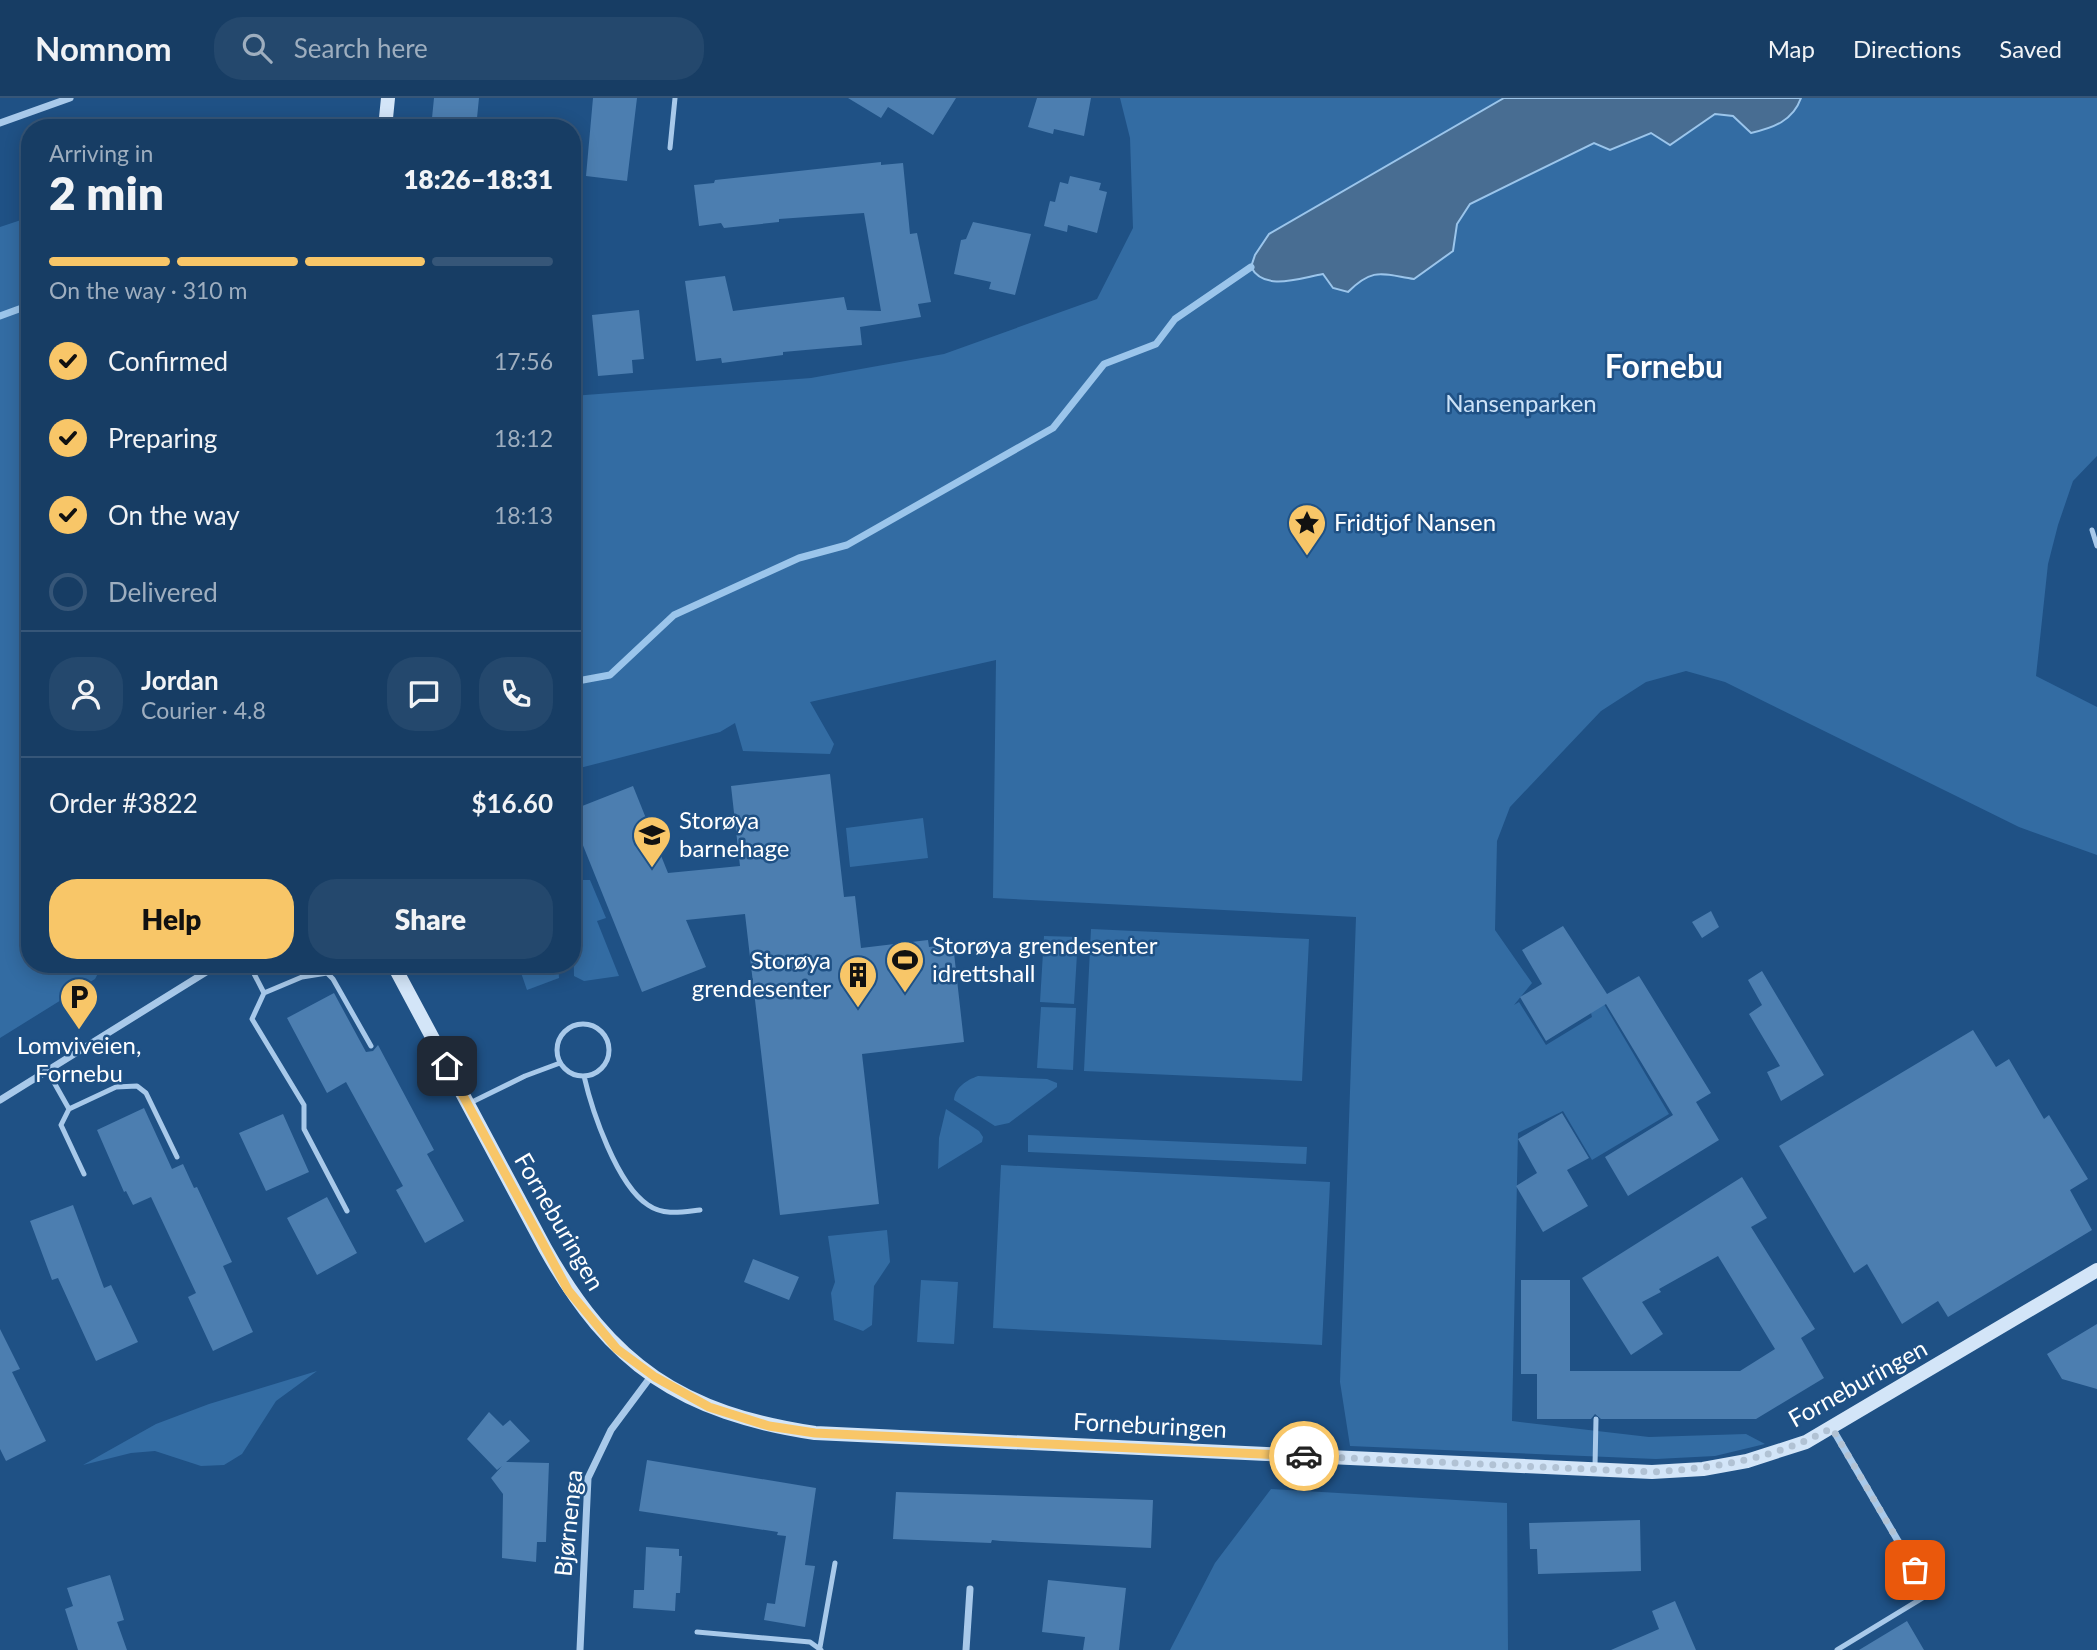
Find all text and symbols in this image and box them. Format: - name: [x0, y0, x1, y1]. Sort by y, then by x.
- search box: [214, 17, 704, 80]
- text: Nomnom: [35, 28, 172, 68]
- icon: search: [238, 29, 276, 67]
- text: Search here: [294, 32, 428, 64]
- text: Map: [1768, 34, 1815, 63]
- text: Directions: [1853, 34, 1961, 63]
- text: Saved: [1999, 34, 2062, 63]
- text: Arriving in: [49, 139, 153, 167]
- text: 18:26–18:31: [403, 163, 553, 195]
- text: 2 min: [49, 165, 164, 220]
- text: On the way · 310 m: [49, 276, 248, 304]
- icon: check: [49, 342, 87, 380]
- text: Confirmed: [108, 345, 228, 377]
- district label: Fornebu: [1605, 346, 1723, 385]
- text: 17:56: [494, 347, 553, 375]
- park label: Nansenparken: [1445, 388, 1597, 417]
- icon: check: [49, 419, 87, 457]
- text: Preparing: [108, 422, 217, 454]
- text: 18:12: [494, 424, 553, 452]
- icon: check: [49, 496, 87, 534]
- text: On the way: [108, 499, 240, 531]
- text: 18:13: [494, 501, 553, 529]
- place icon: Fridtjof Nansen: [1286, 502, 1328, 557]
- place label: Fridtjof Nansen: [1334, 507, 1496, 536]
- text: Delivered: [108, 576, 218, 608]
- button: person: [49, 657, 123, 731]
- button: chat: [387, 657, 461, 731]
- button: phone: [479, 657, 553, 731]
- text: Jordan: [141, 664, 219, 696]
- text: Courier · 4.8: [141, 696, 266, 724]
- text: Order #3822: [49, 787, 198, 819]
- text: $16.60: [471, 787, 553, 819]
- place label: Storøya barnehage: [679, 805, 789, 862]
- school or university icon: Storøya barnehage: [631, 814, 673, 869]
- button: Help: [49, 879, 294, 959]
- button: Share: [308, 879, 553, 959]
- place label: Storøya grendesenter idrettshall: [932, 930, 1158, 987]
- sports icon: Storøya grendesenter idrettshall: [884, 939, 926, 994]
- place label: Storøya grendesenter: [692, 945, 831, 1002]
- building icon: Storøya grendesenter: [837, 954, 879, 1009]
- parking icon: Lomviveien, Fornebu: [58, 976, 100, 1031]
- place label: Lomviveien, Fornebu: [17, 1030, 141, 1087]
- pin: [417, 1036, 477, 1096]
- icon: home: [428, 1047, 466, 1085]
- street label: Forneburingen: [509, 1147, 611, 1295]
- street label: Forneburingen: [1783, 1333, 1932, 1433]
- street label: Forneburingen: [1072, 1406, 1228, 1443]
- courier: [1269, 1421, 1339, 1491]
- icon: car: [1285, 1437, 1323, 1475]
- street label: Bjørnenga: [547, 1468, 588, 1578]
- pin: [1885, 1540, 1945, 1600]
- icon: bag: [1896, 1551, 1934, 1589]

